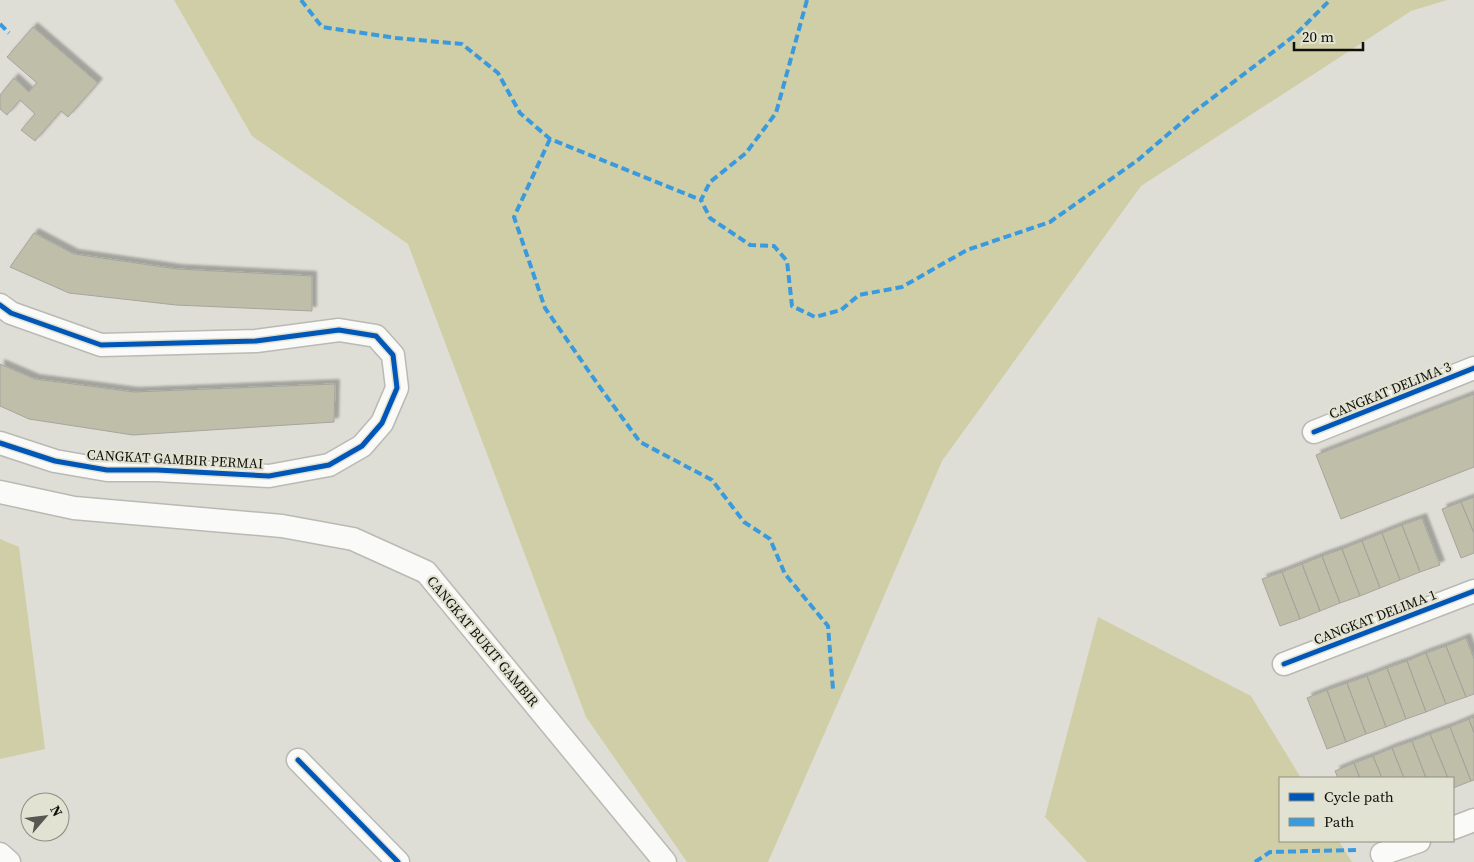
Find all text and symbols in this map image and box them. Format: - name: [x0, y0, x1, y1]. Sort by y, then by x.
- scale bar: [1294, 20, 1363, 52]
- text: 20 m: [1302, 26, 1334, 47]
- street label: CANGKAT DELIMA 3: [1326, 356, 1454, 424]
- street label: CANGKAT GAMBIR PERMAI: [86, 444, 264, 474]
- street label: CANGKAT BUKIT GAMBIR: [422, 571, 544, 711]
- street label: CANGKAT DELIMA 1: [1311, 584, 1439, 650]
- legend: [1279, 777, 1454, 842]
- text: Cycle path: [1324, 786, 1394, 807]
- north arrow: [20, 792, 70, 842]
- text: N: [45, 802, 68, 820]
- text: Path: [1324, 811, 1354, 832]

